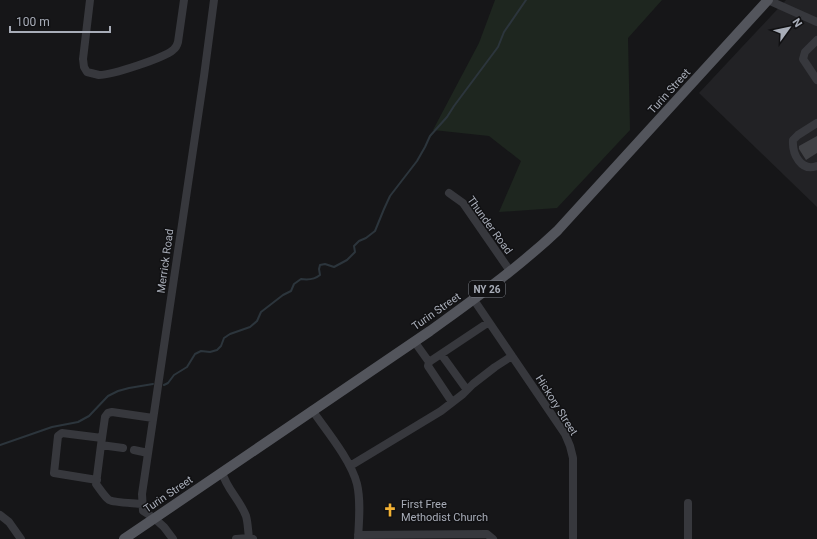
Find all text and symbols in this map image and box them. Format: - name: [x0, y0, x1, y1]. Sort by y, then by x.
- scale bar: [10, 8, 110, 34]
- north arrow: [769, 8, 809, 48]
- text: 100 m: [16, 15, 50, 29]
- text: N: [789, 16, 805, 30]
- street label: Turin Street: [646, 66, 693, 117]
- street label: Thunder Road: [464, 194, 515, 257]
- street label: Merrick Road: [155, 228, 176, 294]
- road number: NY 26: [469, 281, 505, 297]
- street label: Turin Street: [409, 290, 463, 333]
- street label: Hickory Street: [533, 373, 581, 438]
- street label: Turin Street: [141, 473, 196, 516]
- place label: First Free Methodist Church: [401, 498, 488, 524]
- church icon: First Free Methodist Church: [382, 502, 398, 518]

